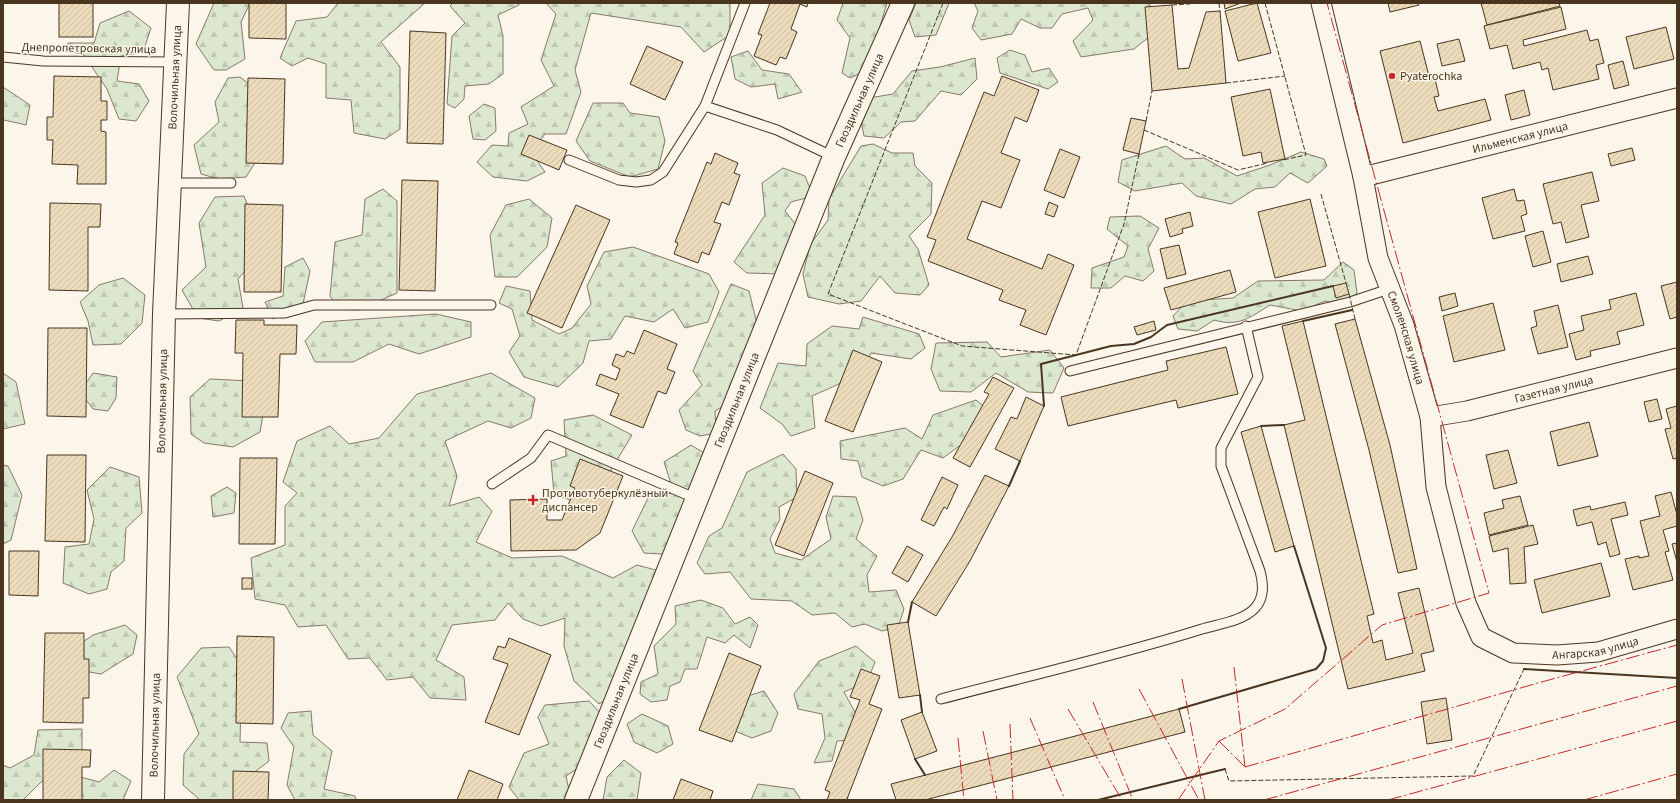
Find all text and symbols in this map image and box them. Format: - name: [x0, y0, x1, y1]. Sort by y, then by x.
- street label: Волочильная улица: [164, 25, 186, 130]
- street label: Днепропетровская улица: [21, 39, 157, 58]
- street label: Гвоздильная улица: [831, 51, 888, 150]
- place label: Pyaterochka: [1400, 68, 1462, 85]
- marker: Pyaterochka: [1387, 71, 1397, 81]
- street label: Ильменская улица: [1471, 118, 1570, 158]
- street label: Смоленская улица: [1383, 289, 1428, 387]
- street label: Волочильная улица: [153, 349, 172, 454]
- street label: Гвоздильная улица: [710, 350, 764, 450]
- street label: Газетная улица: [1513, 371, 1595, 408]
- place label: Противотуберкулёзный диспансер: [542, 485, 668, 516]
- marker: Противотуберкулёзный диспансер: [527, 494, 539, 506]
- street label: Ангарская улица: [1552, 633, 1641, 664]
- street label: Гвоздильная улица: [590, 651, 643, 751]
- street label: Волочильная улица: [146, 673, 165, 778]

